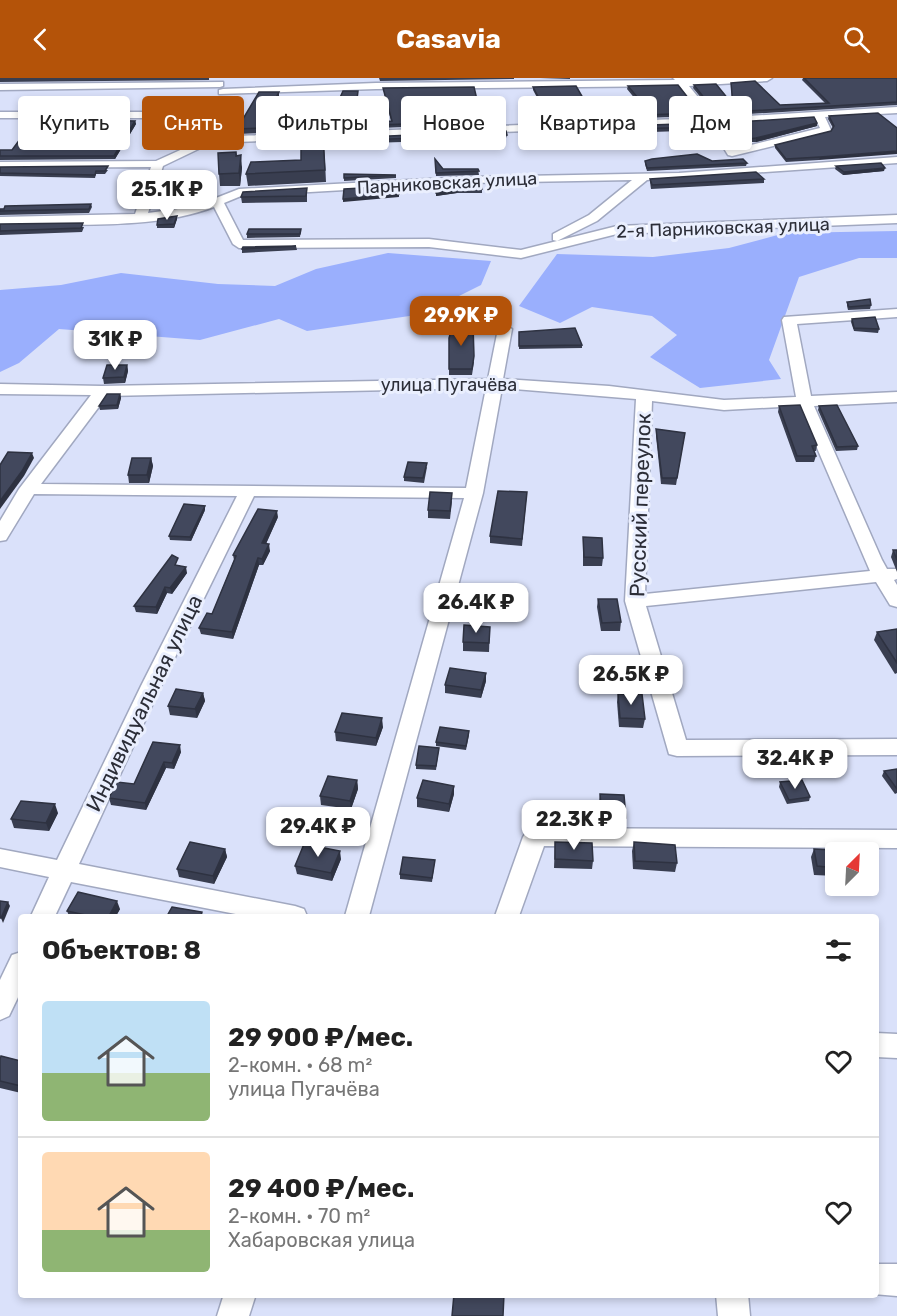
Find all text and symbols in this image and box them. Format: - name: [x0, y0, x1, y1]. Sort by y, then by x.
- icon: back: [24, 23, 57, 56]
- text: Casavia: [396, 23, 501, 55]
- icon: search: [840, 23, 873, 56]
- chip: Купить: [18, 96, 130, 150]
- chip: Снять: [142, 96, 244, 150]
- chip: Фильтры: [256, 96, 389, 150]
- chip: Новое: [401, 96, 506, 150]
- chip: Квартира: [518, 96, 657, 150]
- chip: Дом: [669, 96, 752, 150]
- street label: Парниковская улица: [356, 167, 538, 199]
- pin: 25.1K ₽: [112, 170, 222, 221]
- text: 25.1K ₽: [131, 177, 203, 201]
- street label: 2-я Парниковская улица: [616, 213, 830, 243]
- pin: 29.9K ₽: [406, 296, 516, 347]
- text: 29.9K ₽: [424, 303, 498, 327]
- pin: 31K ₽: [73, 320, 157, 371]
- text: 31K ₽: [88, 327, 142, 351]
- street label: улица Пугачёва: [381, 374, 517, 396]
- street label: Русский переулок: [624, 413, 656, 597]
- pin: 26.4K ₽: [421, 583, 531, 634]
- text: 26.4K ₽: [437, 590, 515, 614]
- street label: Индивидуальная улица: [81, 591, 207, 815]
- pin: 26.5K ₽: [576, 655, 686, 706]
- text: 26.5K ₽: [593, 662, 669, 686]
- pin: 32.4K ₽: [740, 739, 850, 790]
- text: 32.4K ₽: [756, 746, 834, 770]
- pin: 22.3K ₽: [519, 800, 629, 851]
- pin: 29.4K ₽: [263, 807, 373, 858]
- text: 22.3K ₽: [536, 807, 612, 831]
- text: 29.4K ₽: [280, 814, 356, 838]
- north arrow: [825, 842, 879, 896]
- map controls: [825, 842, 879, 896]
- icon: filters: [822, 934, 855, 967]
- text: Объектов: 8: [42, 935, 201, 966]
- text: 29 900 ₽/мес.: [228, 1022, 413, 1053]
- icon: home: [90, 1025, 162, 1097]
- icon: heart: [822, 1045, 855, 1078]
- text: 2-комн. · 68 m²: [228, 1053, 372, 1077]
- text: улица Пугачёва: [228, 1077, 380, 1101]
- text: 29 400 ₽/мес.: [228, 1173, 414, 1204]
- icon: home: [90, 1176, 162, 1248]
- icon: heart: [822, 1196, 855, 1229]
- text: 2-комн. · 70 m²: [228, 1204, 370, 1228]
- text: Хабаровская улица: [228, 1228, 415, 1252]

